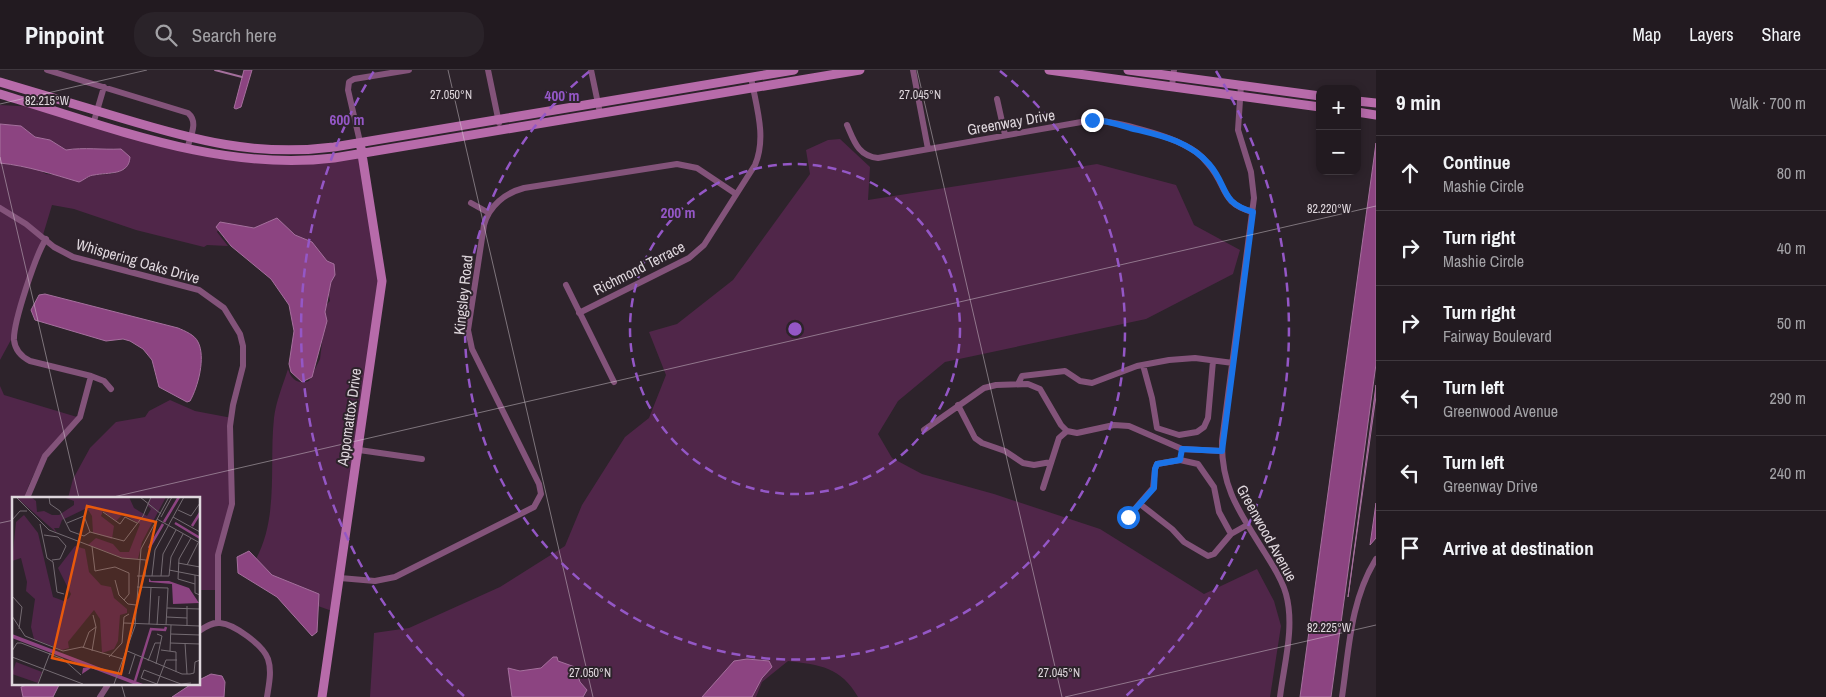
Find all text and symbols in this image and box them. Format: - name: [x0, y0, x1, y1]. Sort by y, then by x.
- search box: [134, 12, 484, 57]
- text: Pinpoint: [25, 19, 104, 51]
- icon: search: [152, 21, 180, 49]
- text: Search here: [192, 22, 277, 48]
- text: Map: [1633, 22, 1661, 47]
- text: Layers: [1689, 22, 1734, 47]
- text: Share: [1762, 22, 1801, 47]
- text: 400 m: [545, 85, 579, 106]
- map controls: [1316, 85, 1361, 175]
- button: +: [1316, 85, 1361, 130]
- text: 27.050°N: [430, 87, 472, 103]
- text: 27.045°N: [899, 87, 941, 103]
- text: 9 min: [1396, 88, 1441, 117]
- text: Walk · 700 m: [1730, 92, 1806, 114]
- text: 82.215°W: [25, 93, 70, 109]
- street label: Greenway Drive: [965, 104, 1057, 140]
- text: 600 m: [330, 109, 364, 130]
- route end: [1081, 109, 1104, 132]
- button: −: [1316, 130, 1361, 175]
- text: Continue: [1443, 149, 1511, 175]
- icon: ahead: [1396, 159, 1424, 187]
- text: 80 m: [1777, 162, 1806, 184]
- text: Mashie Circle: [1443, 175, 1524, 197]
- text: 82.220°W: [1307, 201, 1352, 217]
- text: 200 m: [661, 202, 695, 223]
- text: Turn right: [1443, 224, 1515, 250]
- street label: Whispering Oaks Drive: [74, 233, 202, 289]
- icon: right: [1396, 234, 1424, 262]
- street label: Richmond Terrace: [590, 236, 689, 300]
- text: 40 m: [1777, 237, 1806, 259]
- text: Mashie Circle: [1443, 250, 1524, 272]
- street label: Kingsley Road: [448, 254, 478, 336]
- text: Turn right: [1443, 299, 1515, 325]
- icon: right: [1396, 309, 1424, 337]
- text: 50 m: [1777, 312, 1806, 334]
- centre of rings: [786, 320, 804, 338]
- text: Fairway Boulevard: [1443, 325, 1552, 347]
- street label: Appomattox Drive: [332, 367, 366, 468]
- text: Turn left: [1443, 374, 1504, 400]
- icon: left: [1396, 384, 1424, 412]
- text: 290 m: [1770, 387, 1806, 409]
- text: Greenwood Avenue: [1443, 400, 1558, 422]
- text: Turn left: [1443, 449, 1504, 475]
- icon: left: [1396, 459, 1424, 487]
- text: 240 m: [1770, 462, 1806, 484]
- text: Greenway Drive: [1443, 475, 1538, 497]
- street label: Greenwood Avenue: [1232, 481, 1302, 585]
- inset map: [12, 497, 200, 684]
- route start: [1117, 506, 1140, 529]
- icon: arrive: [1396, 534, 1424, 562]
- text: Arrive at destination: [1443, 535, 1594, 561]
- text: 82.225°W: [1307, 620, 1352, 636]
- text: 27.050°N: [569, 665, 611, 681]
- text: 27.045°N: [1038, 665, 1080, 681]

